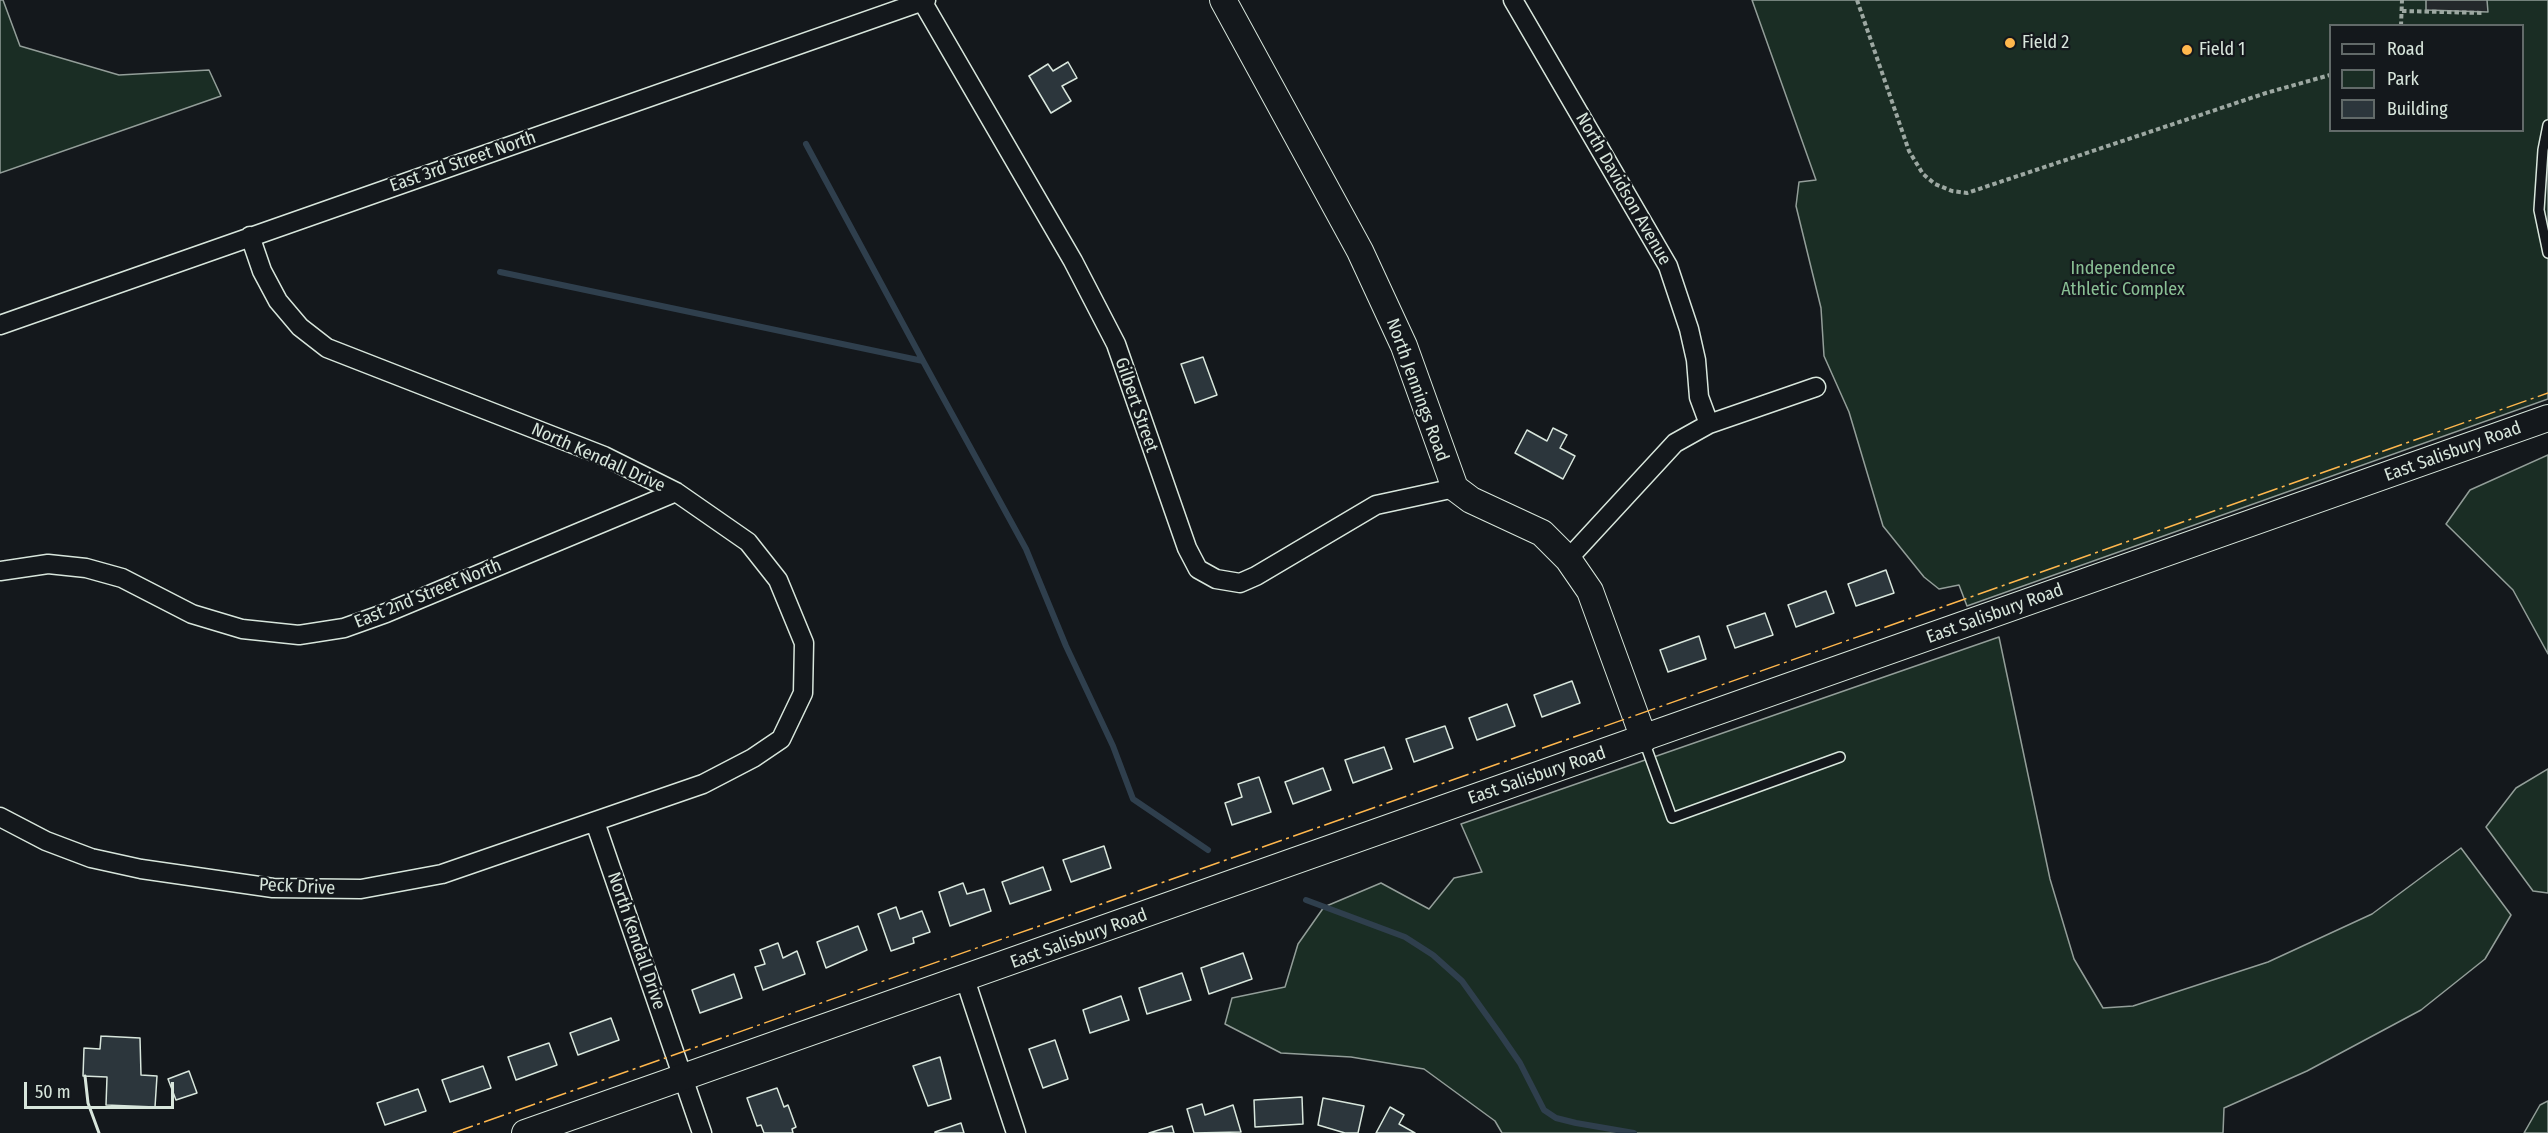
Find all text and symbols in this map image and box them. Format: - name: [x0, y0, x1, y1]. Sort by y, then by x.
- legend: [2329, 24, 2524, 132]
- place label: Field 2: [2022, 32, 2069, 54]
- marker: Field 2: [2003, 36, 2017, 50]
- text: Road: [2387, 38, 2424, 60]
- place label: Field 1: [2199, 39, 2245, 61]
- marker: Field 1: [2180, 43, 2194, 57]
- text: Park: [2387, 68, 2419, 90]
- text: Building: [2387, 98, 2448, 120]
- street label: North Davidson Avenue: [1571, 109, 1675, 269]
- street label: East 3rd Street North: [387, 127, 539, 197]
- park label: Independence Athletic Complex: [2061, 258, 2185, 300]
- street label: North Jennings Road: [1381, 316, 1453, 464]
- street label: Gilbert Street: [1110, 355, 1162, 455]
- street label: East Salisbury Road: [2382, 417, 2524, 487]
- street label: North Kendall Drive: [528, 419, 668, 497]
- street label: East 2nd Street North: [351, 555, 505, 633]
- street label: East Salisbury Road: [1924, 579, 2066, 649]
- street label: East Salisbury Road: [1465, 742, 1609, 810]
- street label: North Kendall Drive: [602, 869, 670, 1013]
- street label: Peck Drive: [258, 874, 336, 900]
- street label: East Salisbury Road: [1008, 904, 1150, 974]
- scale bar: [27, 1070, 177, 1108]
- text: 50 m: [35, 1081, 71, 1103]

